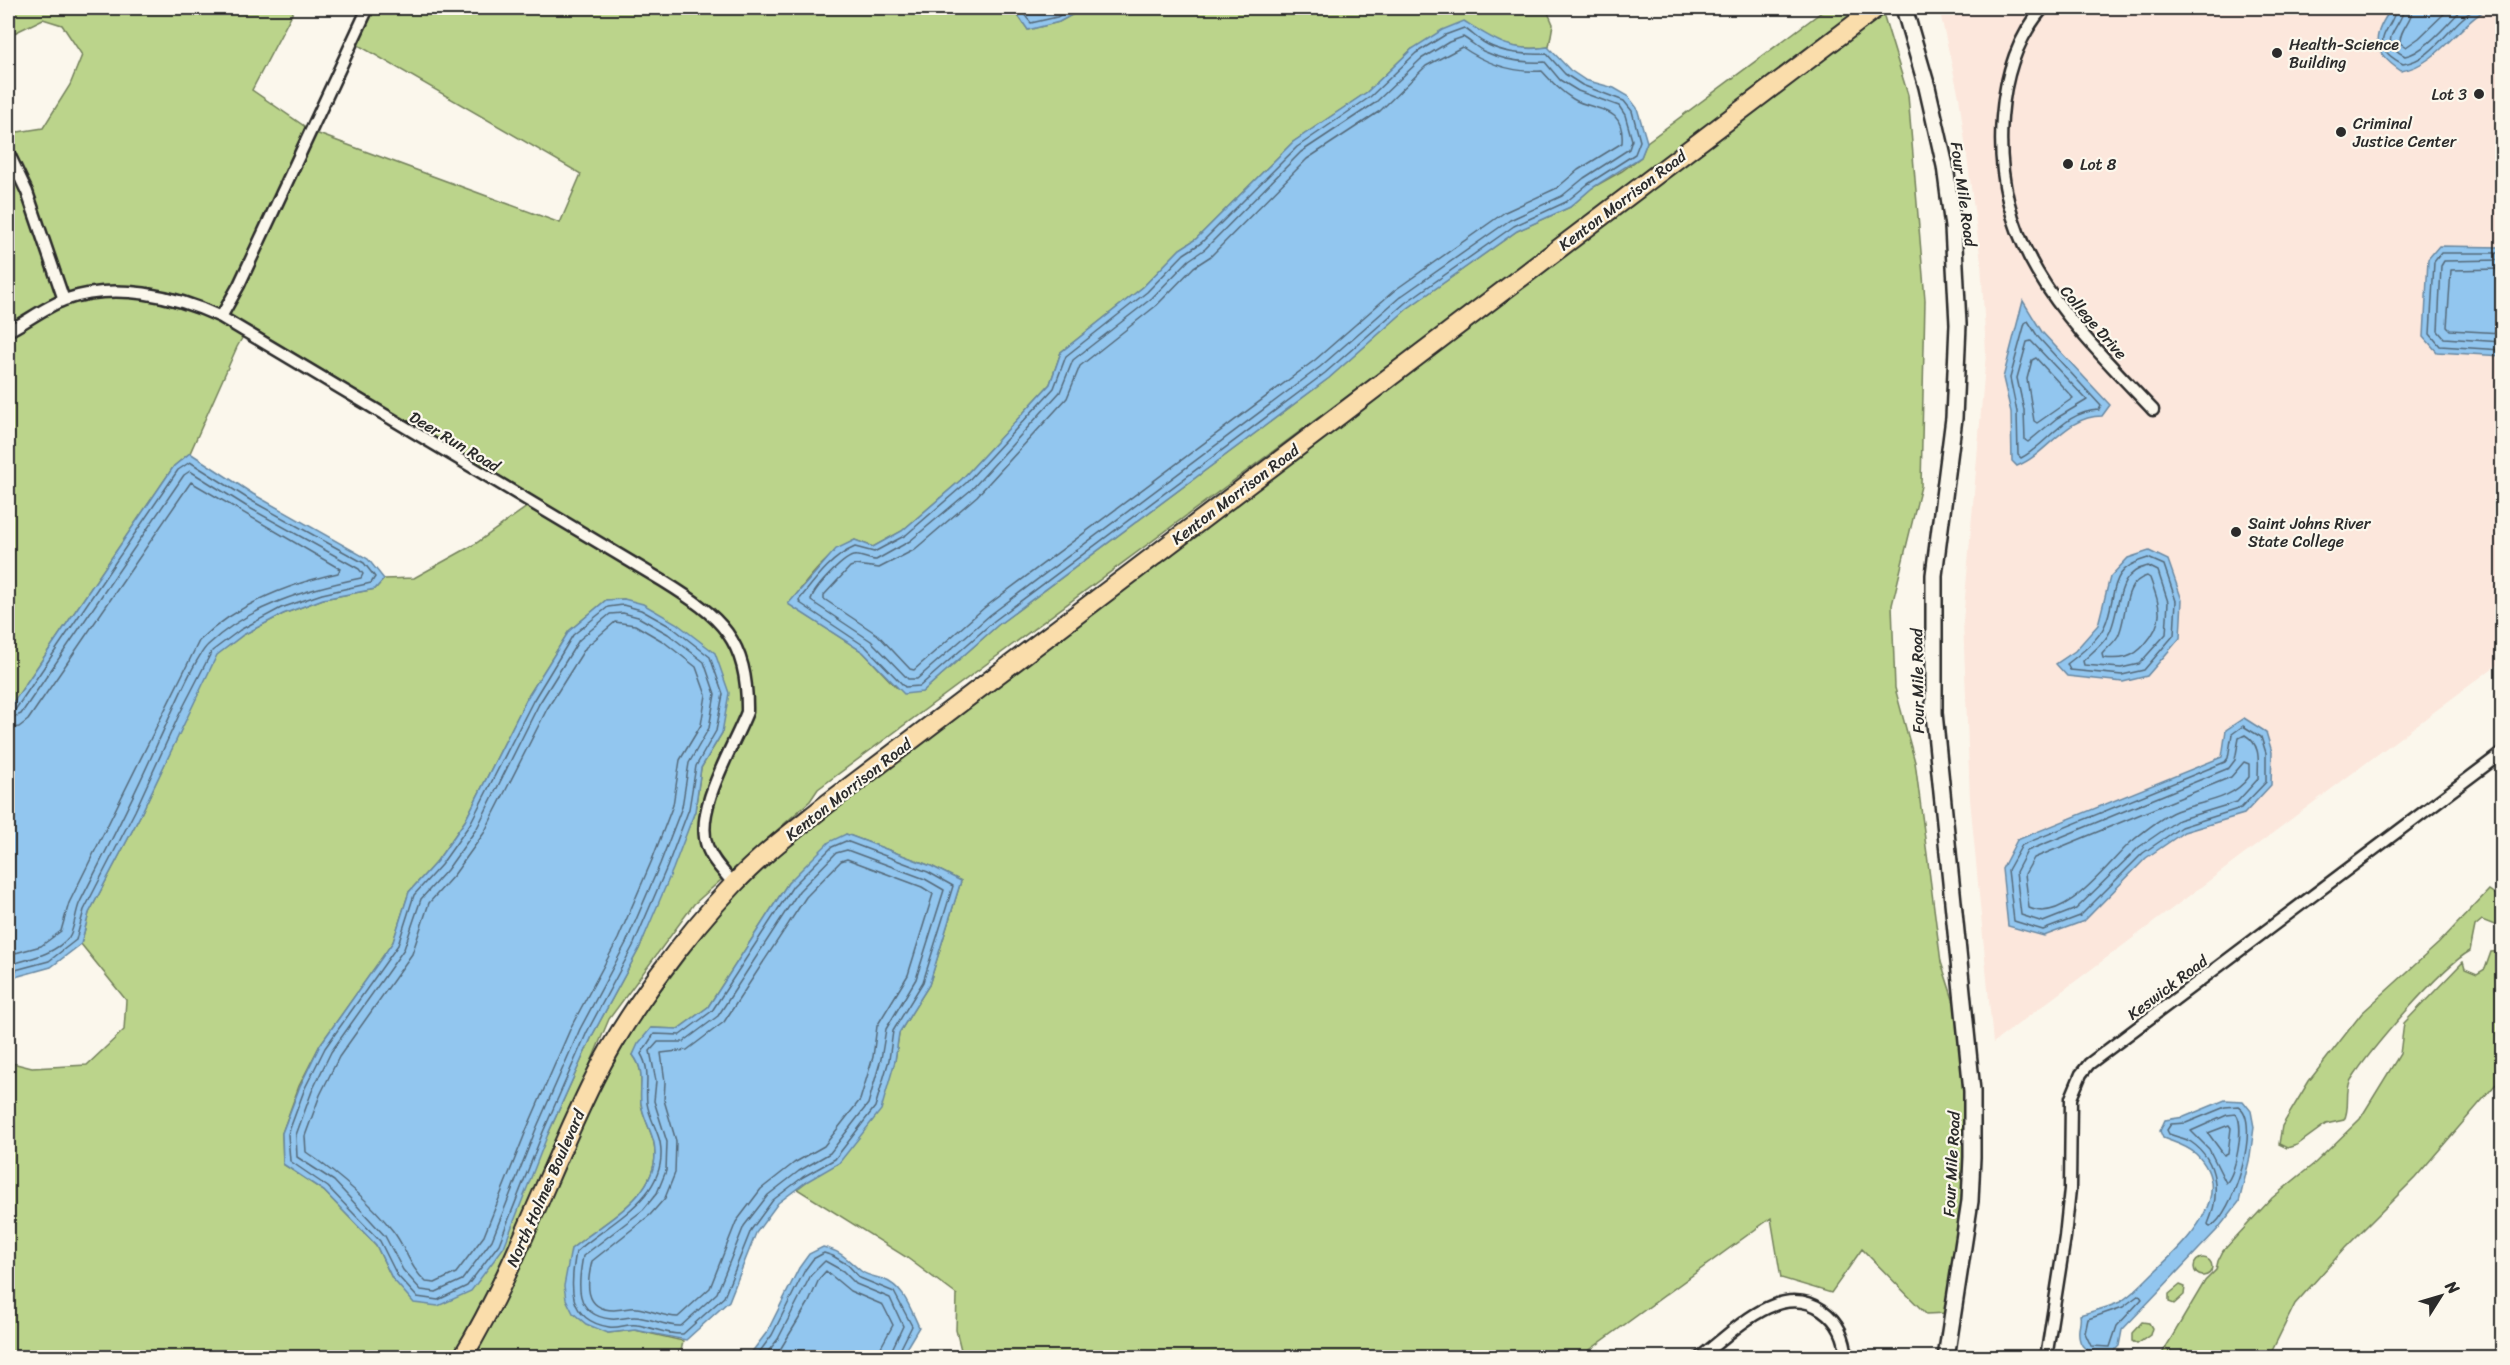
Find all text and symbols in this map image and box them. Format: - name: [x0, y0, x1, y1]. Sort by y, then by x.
- place label: Health-Science Building: [2289, 30, 2399, 77]
- marker: Health-Science Building: [2270, 46, 2284, 60]
- place label: Lot 3: [2432, 80, 2467, 109]
- marker: Lot 3: [2472, 87, 2486, 101]
- place label: Criminal Justice Center: [2352, 109, 2458, 156]
- marker: Criminal Justice Center: [2334, 125, 2348, 139]
- street label: Four Mile Road: [1942, 140, 1985, 250]
- street label: Kenton Morrison Road: [1552, 141, 1694, 259]
- place label: Lot 8: [2080, 150, 2117, 179]
- marker: Lot 8: [2061, 157, 2075, 171]
- street label: College Drive: [2053, 278, 2135, 366]
- street label: Deer Run Road: [404, 403, 507, 481]
- street label: Kenton Morrison Road: [1165, 435, 1307, 553]
- place label: Saint Johns River State College: [2248, 509, 2372, 556]
- marker: Saint Johns River State College: [2229, 525, 2243, 539]
- street label: Four Mile Road: [1902, 627, 1933, 734]
- street label: Kenton Morrison Road: [778, 729, 919, 848]
- street label: Keswick Road: [2120, 946, 2215, 1028]
- street label: North Holmes Boulevard: [498, 1103, 594, 1272]
- street label: Four Mile Road: [1934, 1109, 1969, 1217]
- north arrow: [2411, 1266, 2471, 1326]
- text: N: [2437, 1273, 2468, 1301]

